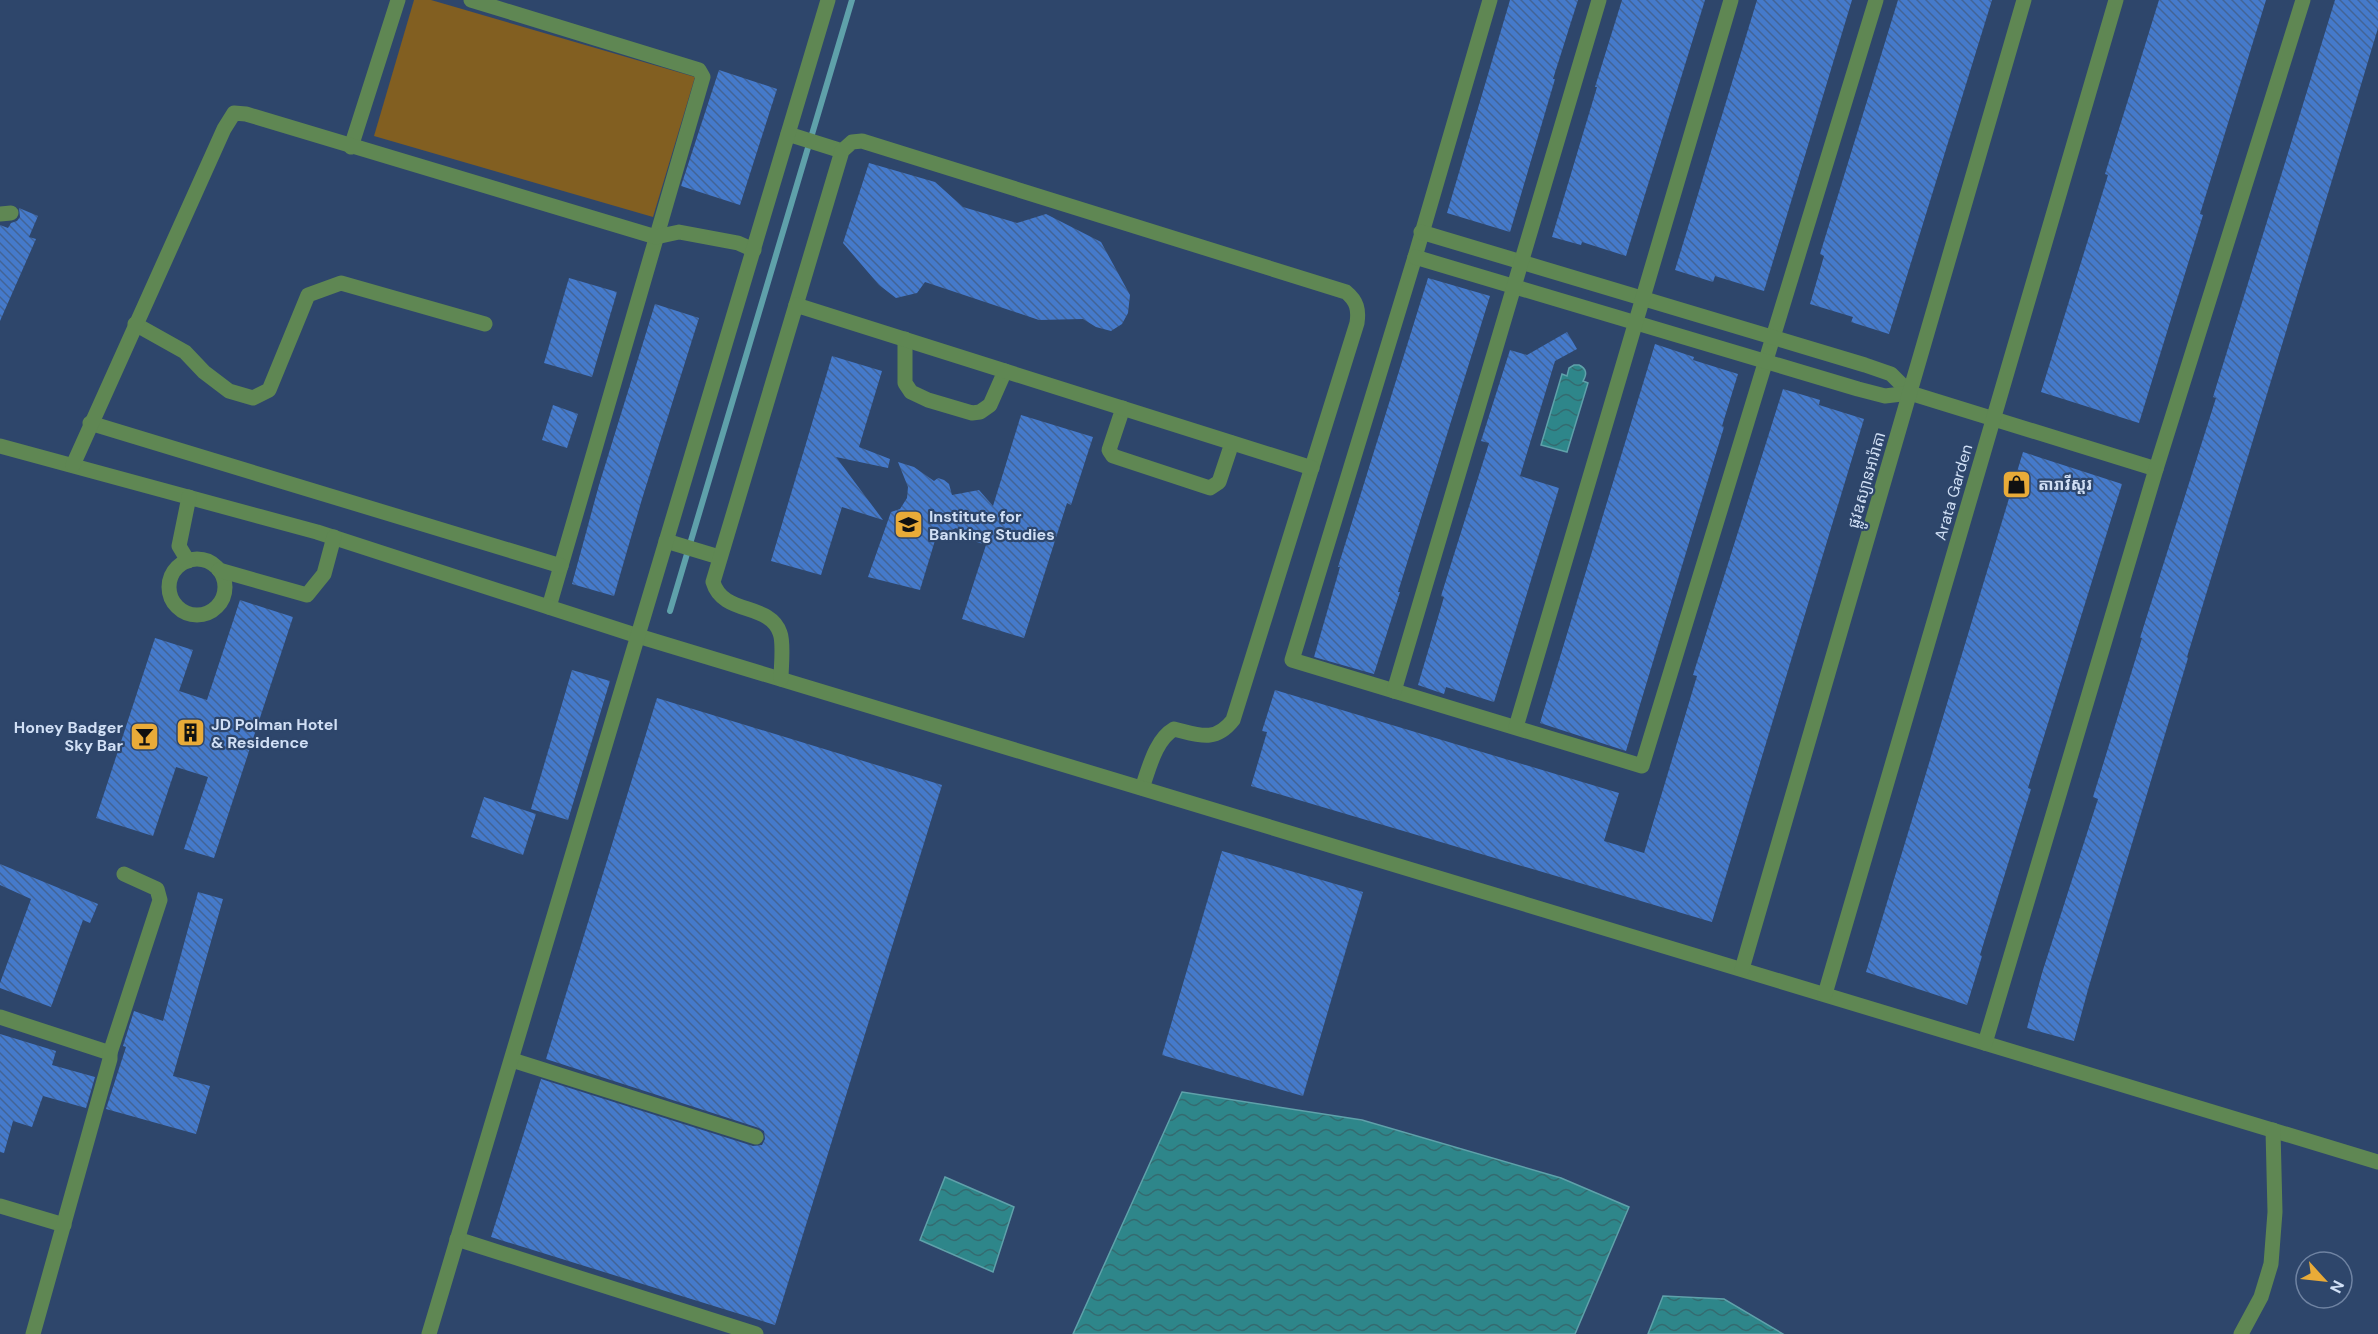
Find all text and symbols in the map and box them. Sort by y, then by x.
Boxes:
street label: ផ្លូវឧស្យានអារ៉ាតា [1843,429,1894,532]
street label: Arata Garden [1930,442,1977,543]
shop icon: តារាវីស្តរ [2001,468,2033,500]
place label: តារាវីស្តរ [2038,474,2092,495]
place label: Institute for Banking Studies [929,506,1055,545]
school or university icon: Institute for Banking Studies [892,509,924,541]
place label: JD Polman Hotel & Residence [211,714,338,753]
place label: Honey Badger Sky Bar [14,717,123,756]
building icon: JD Polman Hotel & Residence [174,717,206,749]
bar icon: Honey Badger Sky Bar [128,720,160,752]
north arrow [2294,1250,2354,1310]
text: N [2325,1277,2349,1297]

